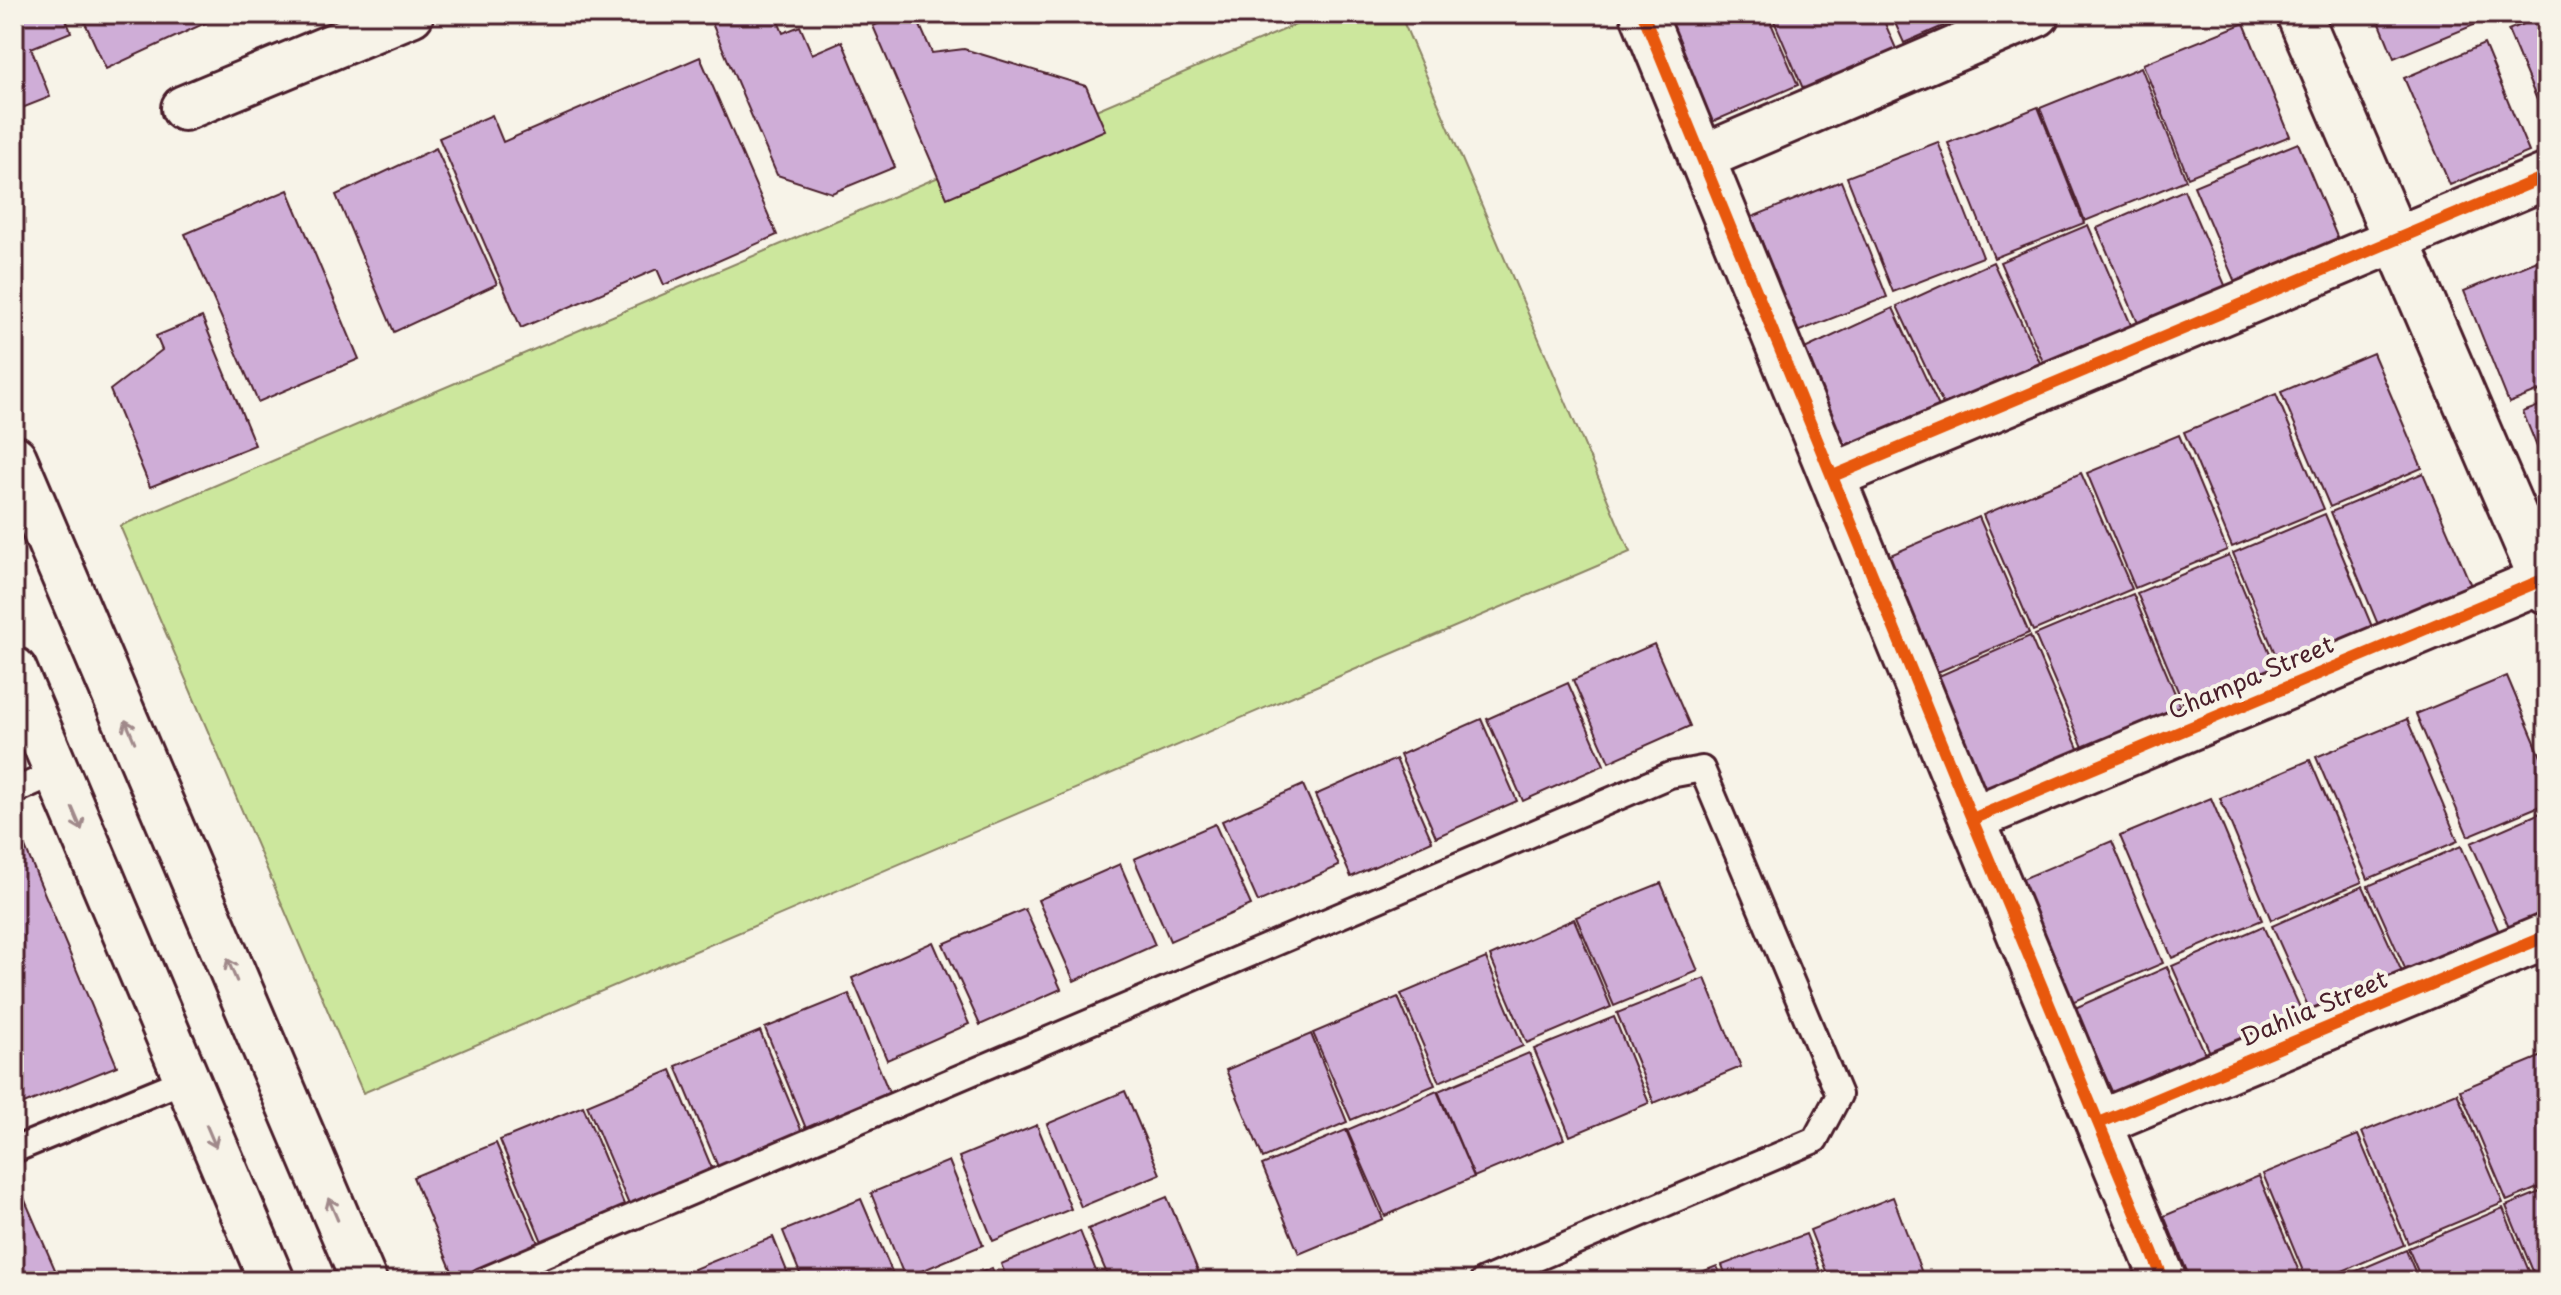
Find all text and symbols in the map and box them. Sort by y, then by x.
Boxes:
street label: Champa Street [2162,625,2339,727]
one-way arrow [121,719,136,743]
one-way arrow [71,806,85,831]
one-way arrow [223,958,238,983]
street label: Dahlia Street [2234,960,2393,1054]
one-way arrow [205,1123,219,1148]
one-way arrow [325,1197,340,1222]

